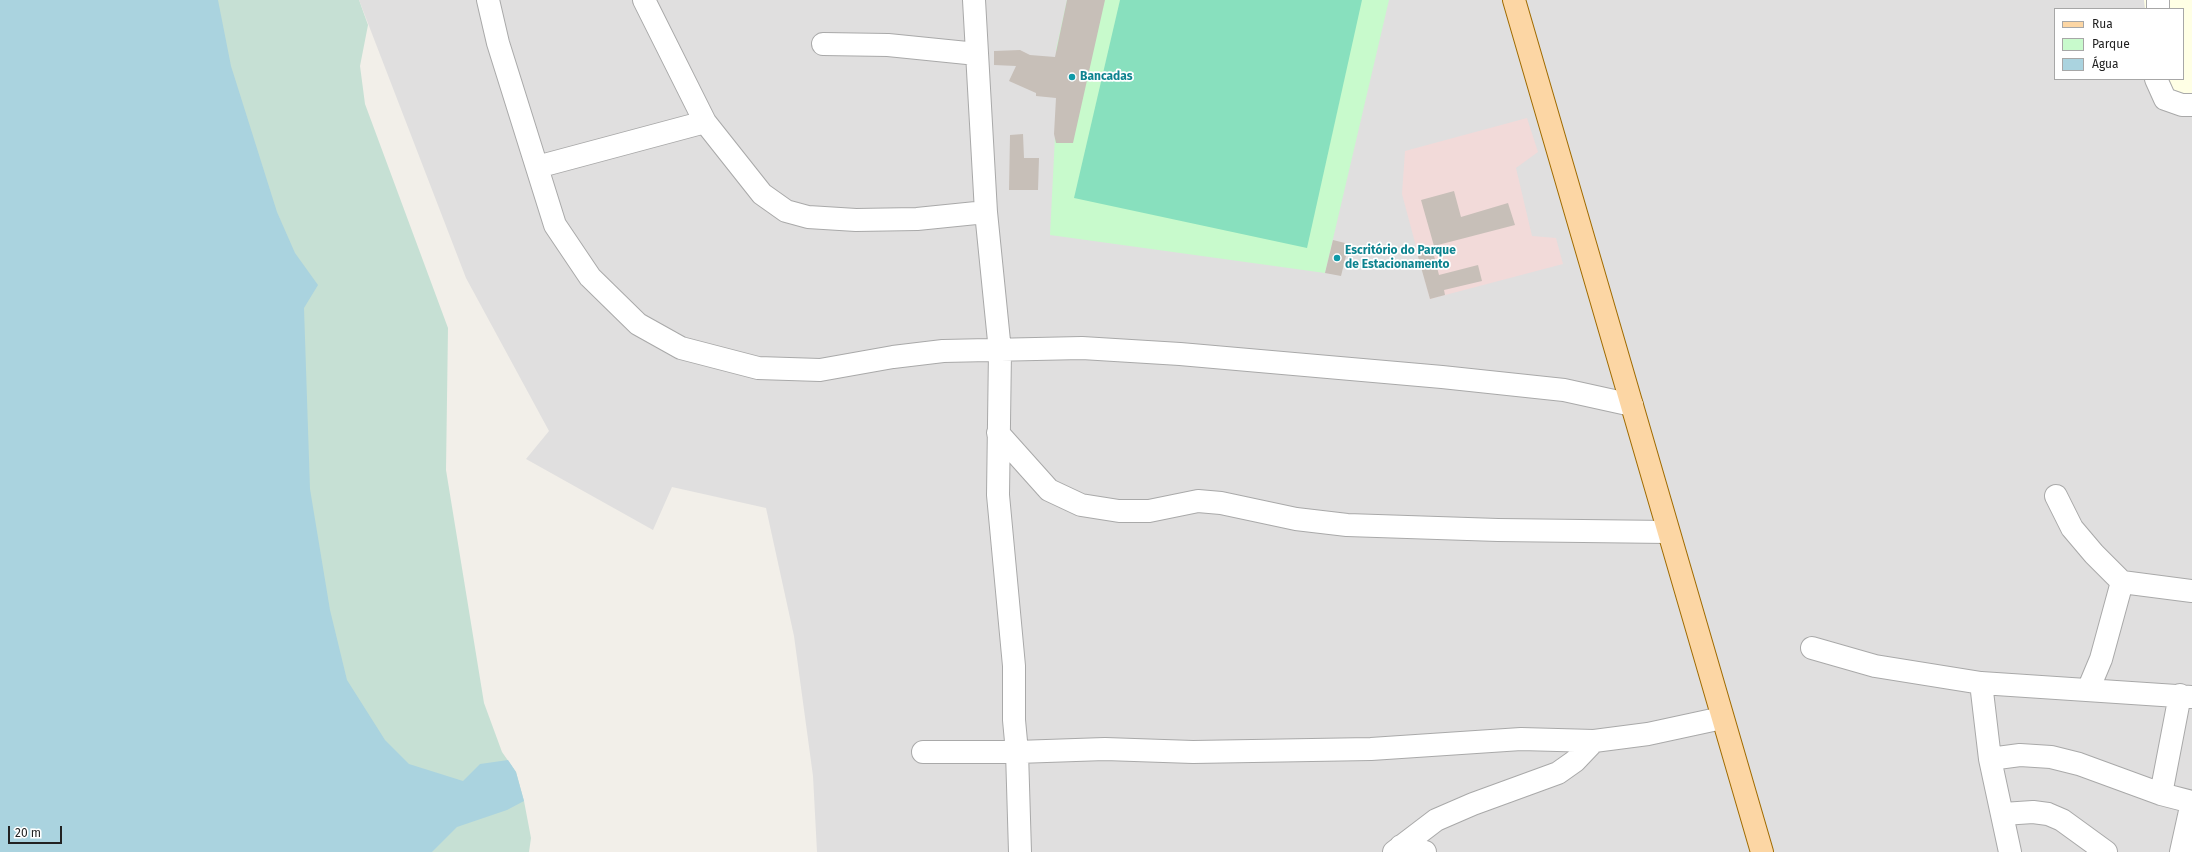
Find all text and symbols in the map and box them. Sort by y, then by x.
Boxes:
legend [2054,8,2184,80]
text: Rua [2092,17,2113,31]
text: Parque [2092,37,2130,51]
text: Água [2092,57,2119,71]
place label: Bancadas [1080,70,1133,84]
marker: Bancadas [1067,72,1077,82]
place label: Escritório do Parque de Estacionamento [1345,244,1456,272]
marker: Escritório do Parque de Estacionamento [1332,253,1342,263]
scale bar [10,818,64,844]
text: 20 m [15,826,41,840]

